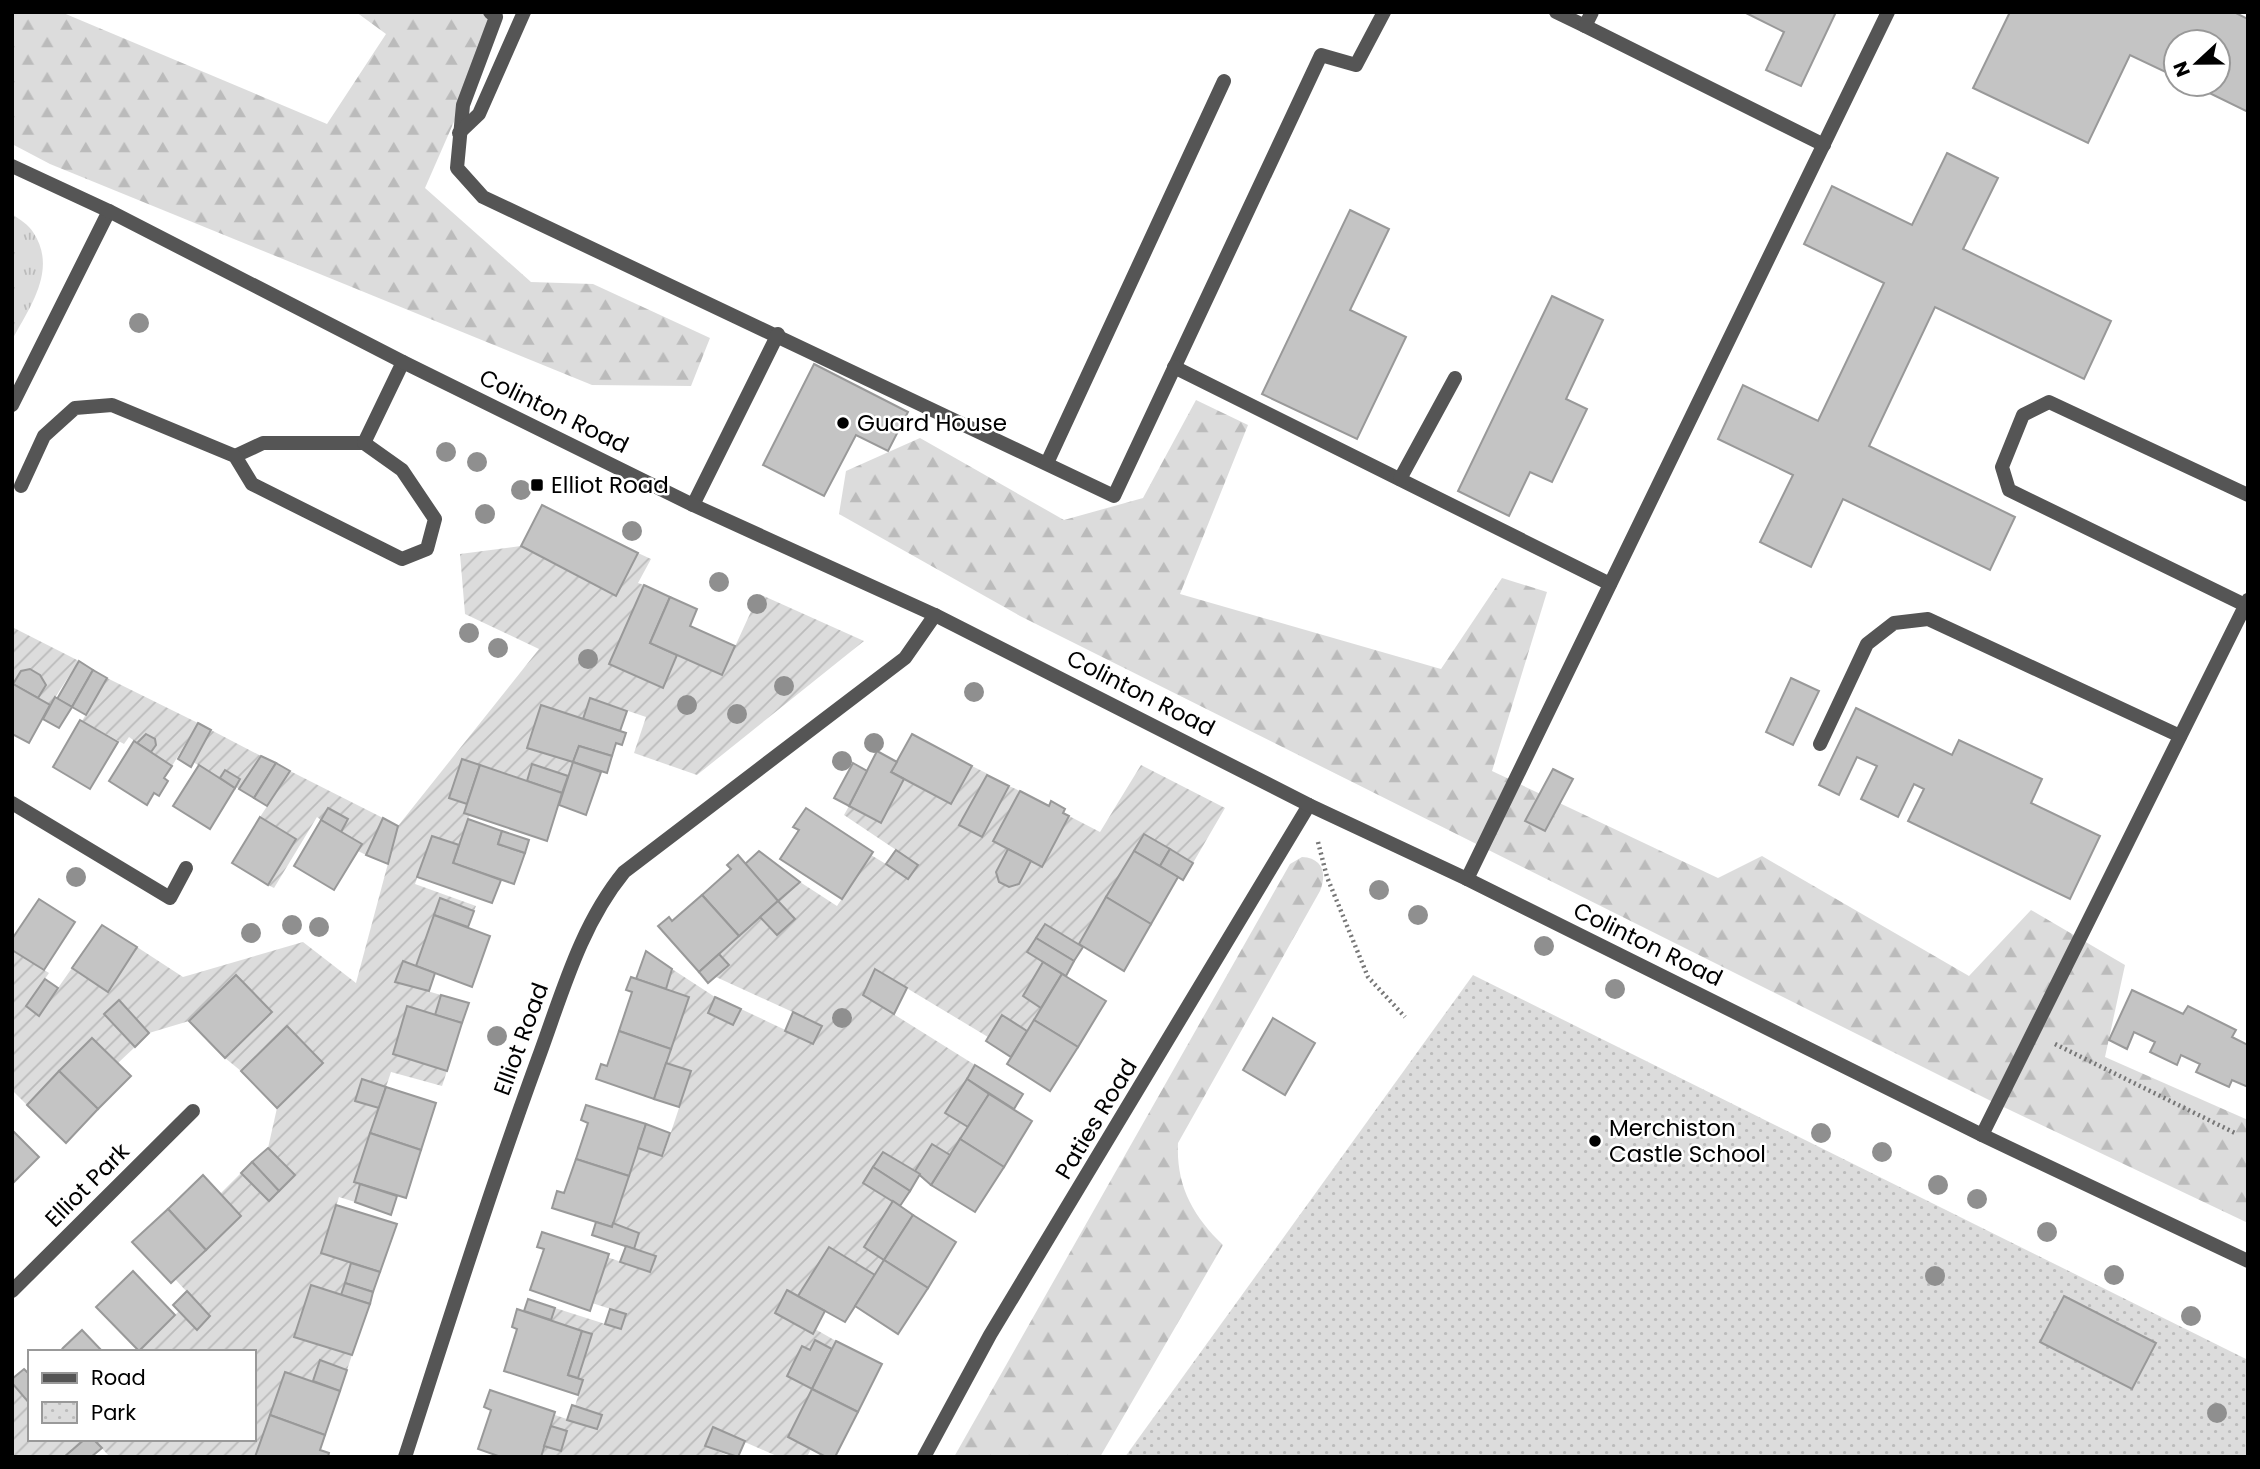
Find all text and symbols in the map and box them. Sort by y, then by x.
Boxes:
north arrow [2162,28,2232,98]
text: N [2167,57,2197,81]
street label: Colinton Road [474,361,634,461]
place label: Guard House [857,407,1007,439]
marker: Guard House [835,415,851,431]
place label: Elliot Road [551,469,669,501]
marker: Elliot Road [529,477,545,493]
street label: Colinton Road [1061,642,1221,744]
street label: Colinton Road [1568,894,1728,994]
street label: Elliot Road [486,978,556,1100]
street label: Paties Road [1047,1053,1145,1185]
place label: Merchiston Castle School [1609,1112,1766,1170]
marker: Merchiston Castle School [1587,1133,1603,1149]
street label: Elliot Park [38,1136,136,1234]
legend [28,1350,256,1441]
text: Road [91,1363,146,1392]
text: Park [91,1398,136,1427]

